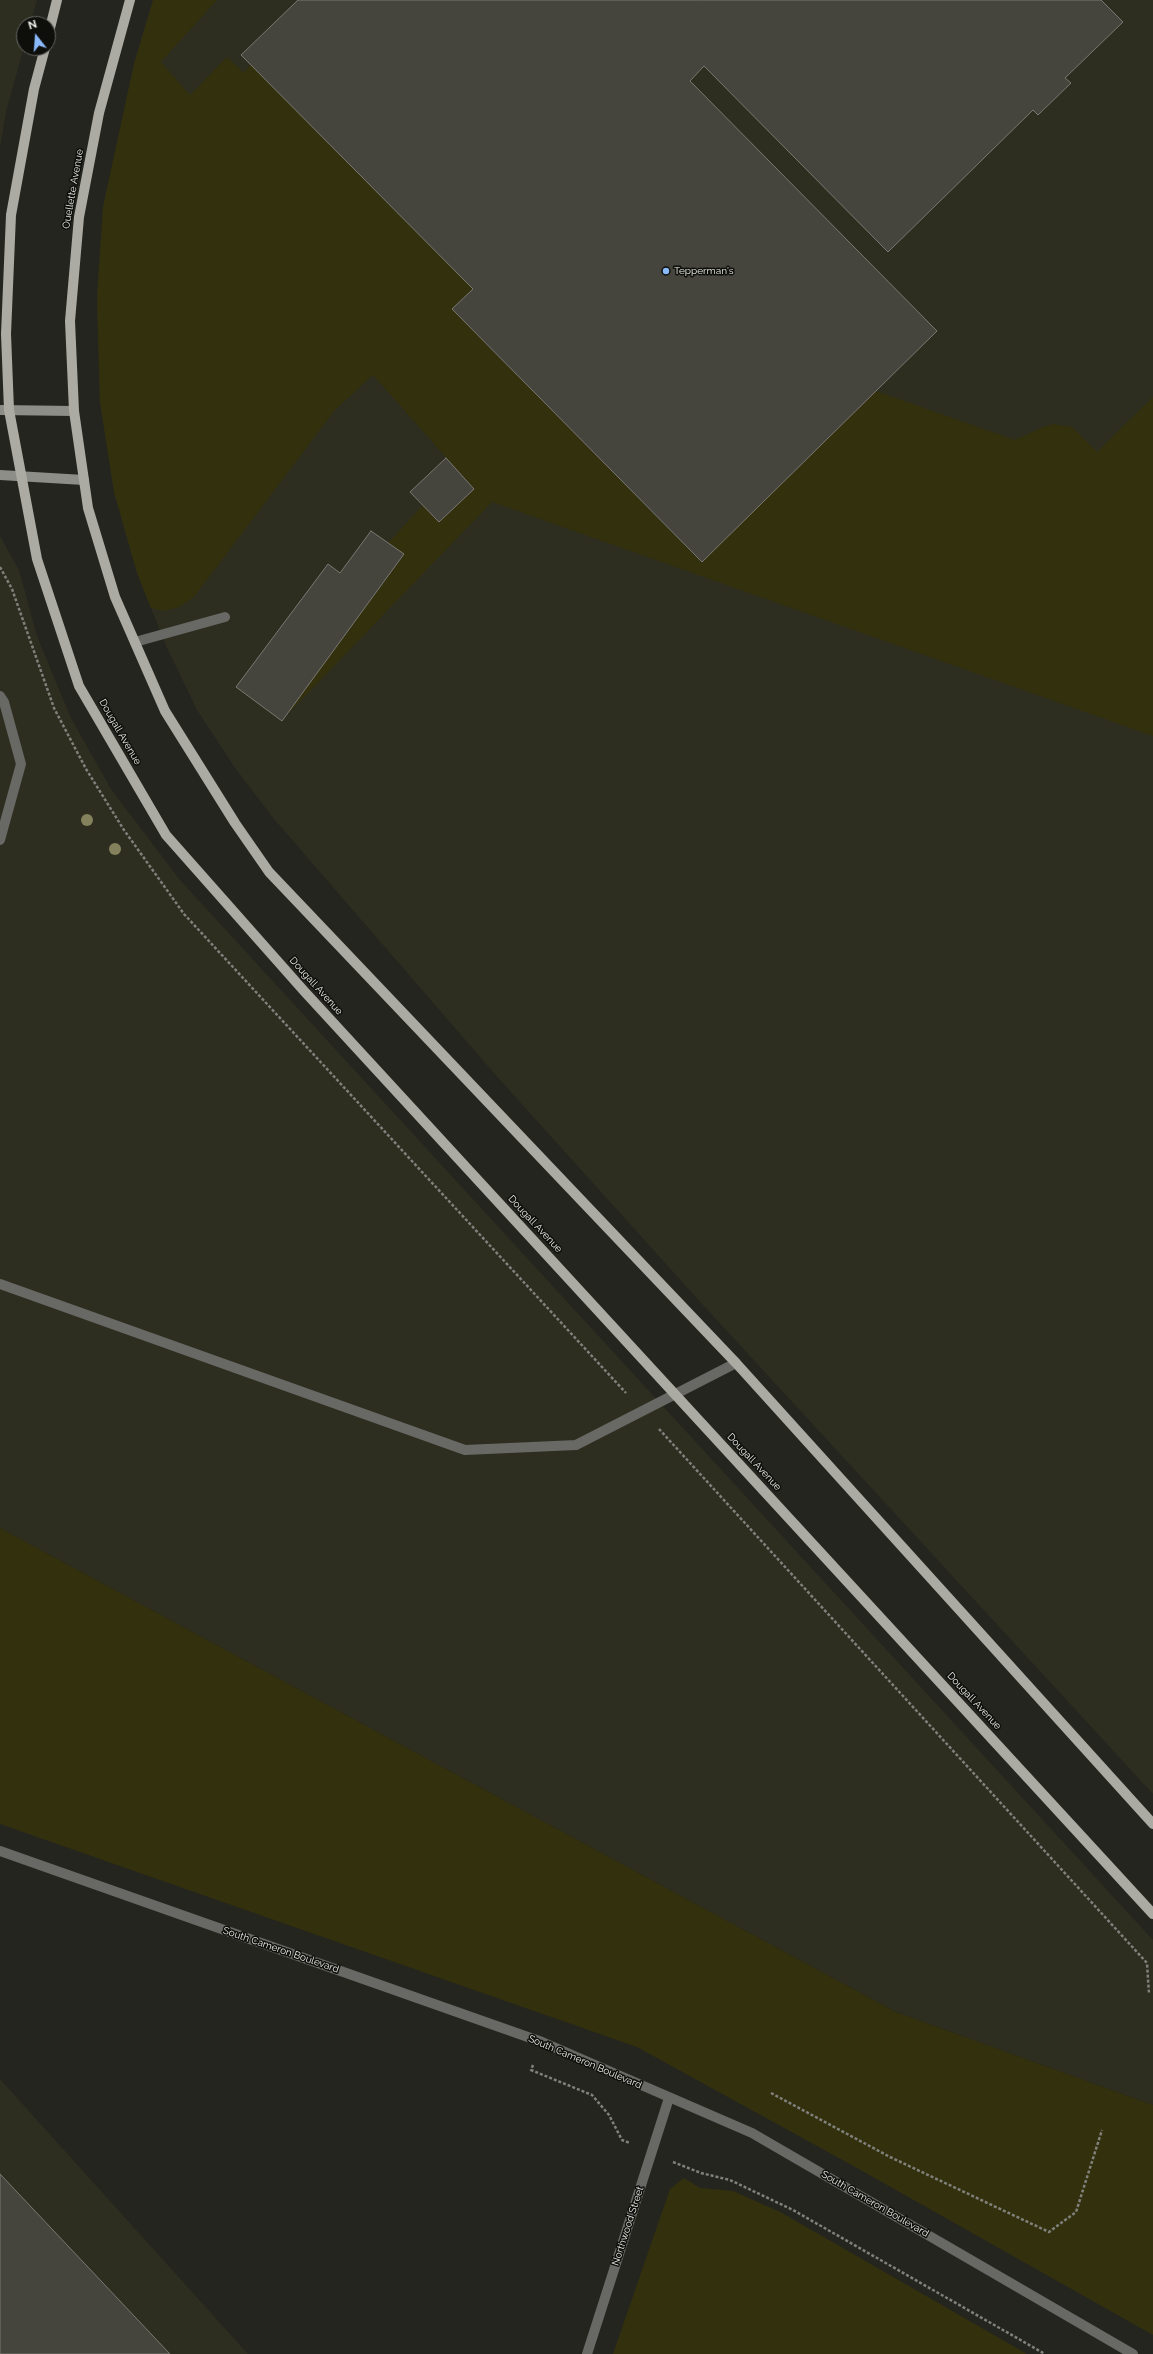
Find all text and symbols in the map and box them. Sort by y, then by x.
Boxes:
north arrow [16,16,56,56]
text: N [27,18,39,32]
street label: Ouellette Avenue [60,148,86,230]
place label: Tepperman's [674,265,734,277]
marker: Tepperman's [661,266,671,276]
street label: Dougall Avenue [96,697,144,767]
street label: Dougall Avenue [287,955,345,1017]
street label: Dougall Avenue [505,1193,565,1255]
street label: Dougall Avenue [724,1431,784,1493]
street label: Dougall Avenue [944,1670,1004,1732]
street label: South Cameron Boulevard [221,1924,341,1976]
street label: South Cameron Boulevard [527,2033,643,2091]
street label: South Cameron Boulevard [819,2168,931,2240]
street label: Northwood Street [610,2185,646,2267]

